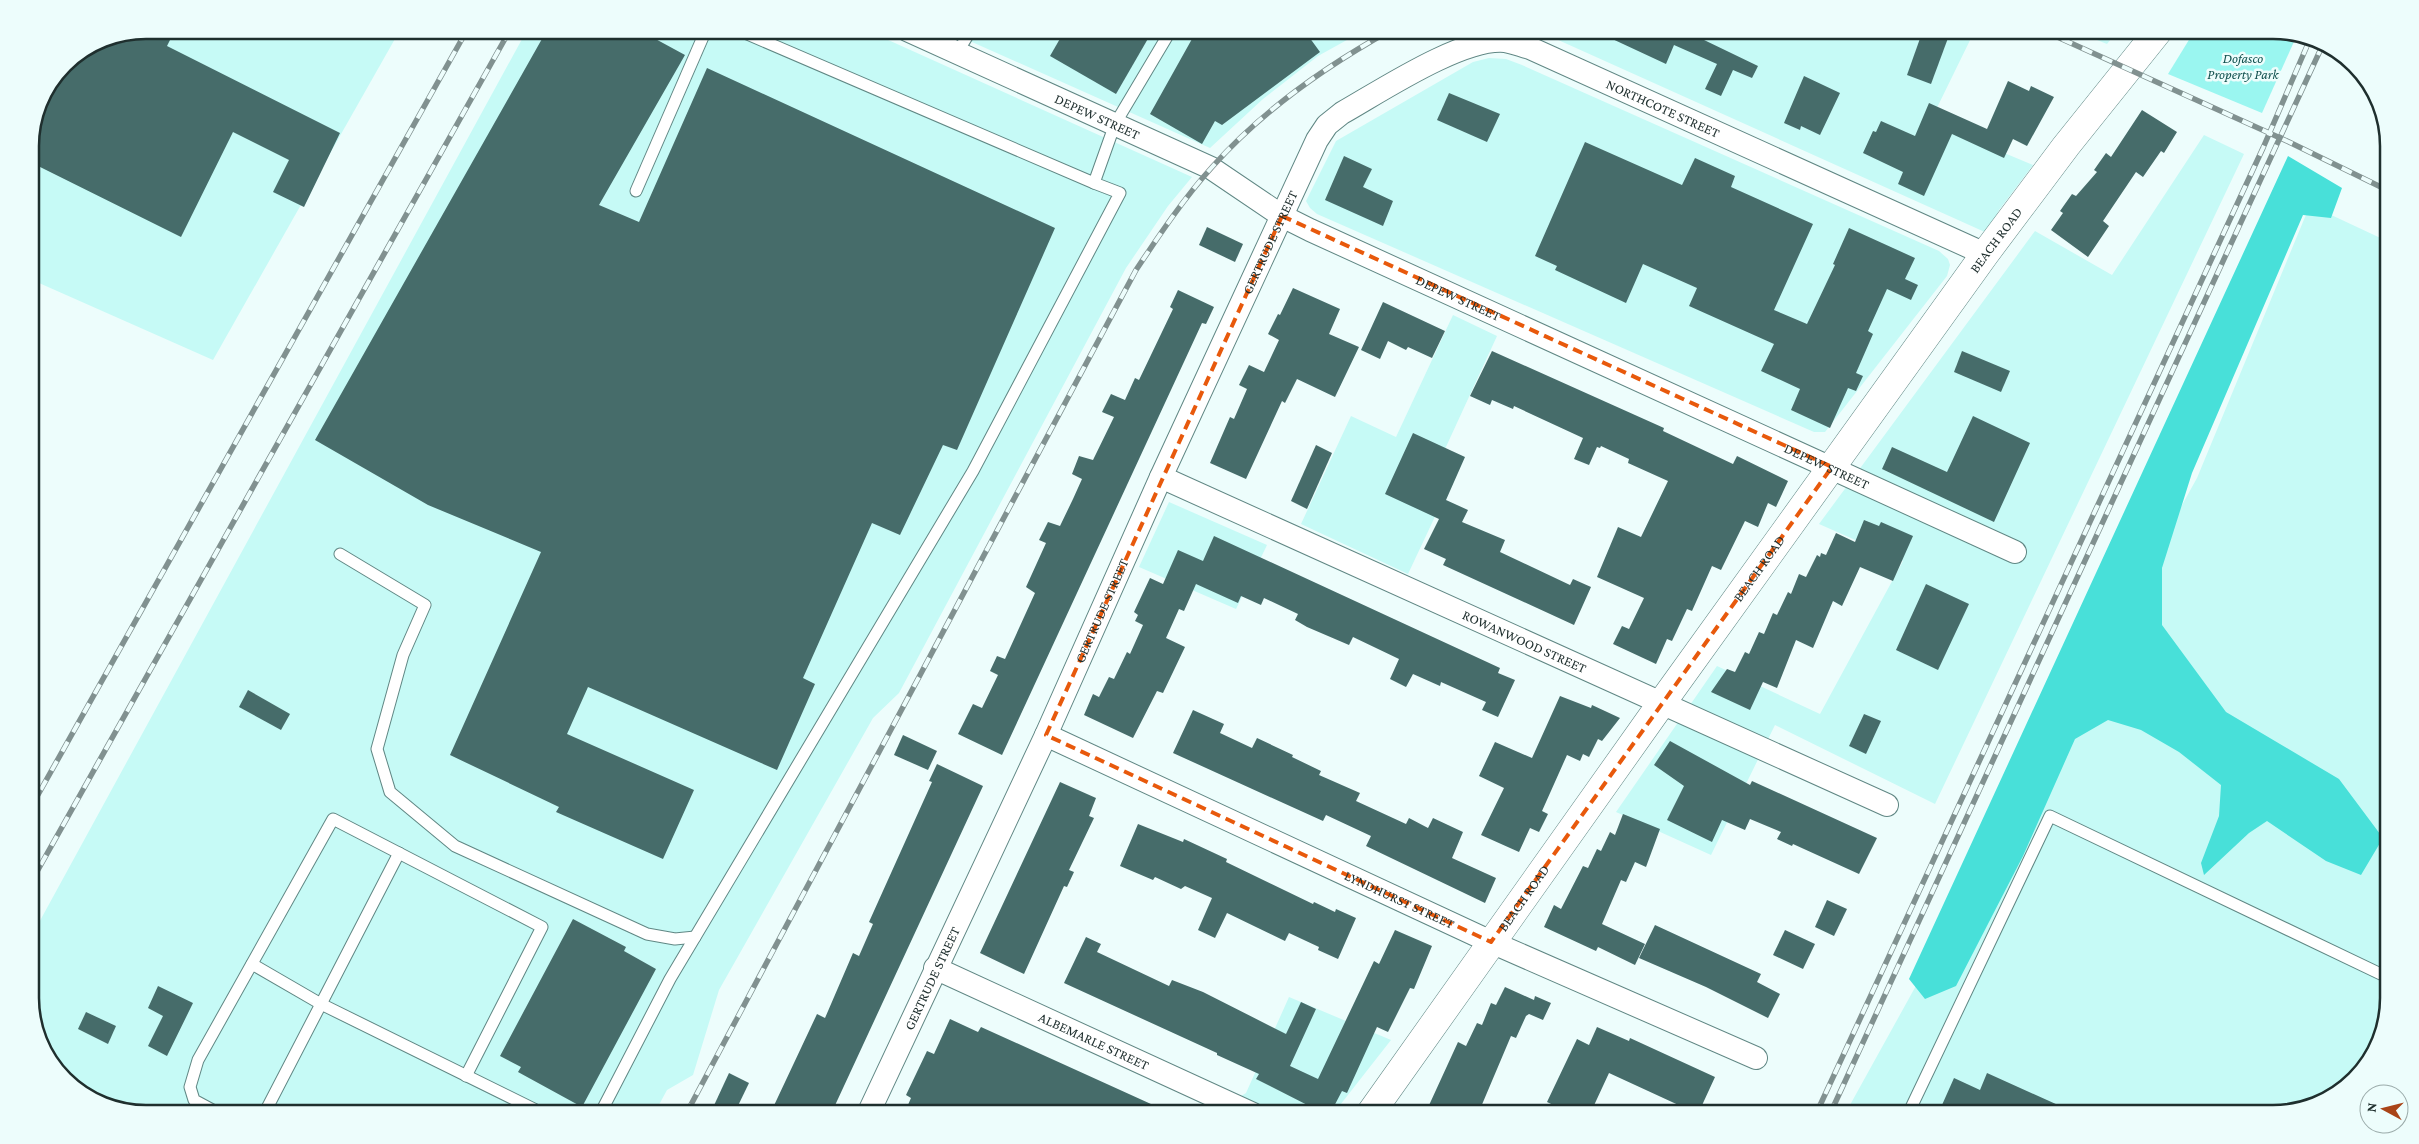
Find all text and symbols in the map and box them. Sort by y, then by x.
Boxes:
park label: Dofasco Property Park [2207,50,2280,82]
street label: NORTHCOTE STREET [1604,76,1723,141]
street label: DEPEW STREET [1052,90,1143,143]
street label: GERTRUDE STREET [1239,187,1301,297]
street label: BEACH ROAD [1966,204,2025,276]
street label: DEPEW STREET [1413,271,1504,324]
street label: DEPEW STREET [1782,440,1872,492]
street label: BEACH ROAD [1730,532,1788,604]
street label: GERTRUDE STREET [1071,556,1132,665]
street label: ROWANWOOD STREET [1460,606,1590,676]
street label: BEACH ROAD [1494,862,1552,934]
street label: LYNDHURST STREET [1342,867,1458,932]
street label: GERTRUDE STREET [901,924,963,1033]
street label: ALBEMARLE STREET [1036,1009,1152,1073]
north arrow [2359,1084,2409,1134]
text: N [2363,1101,2380,1113]

